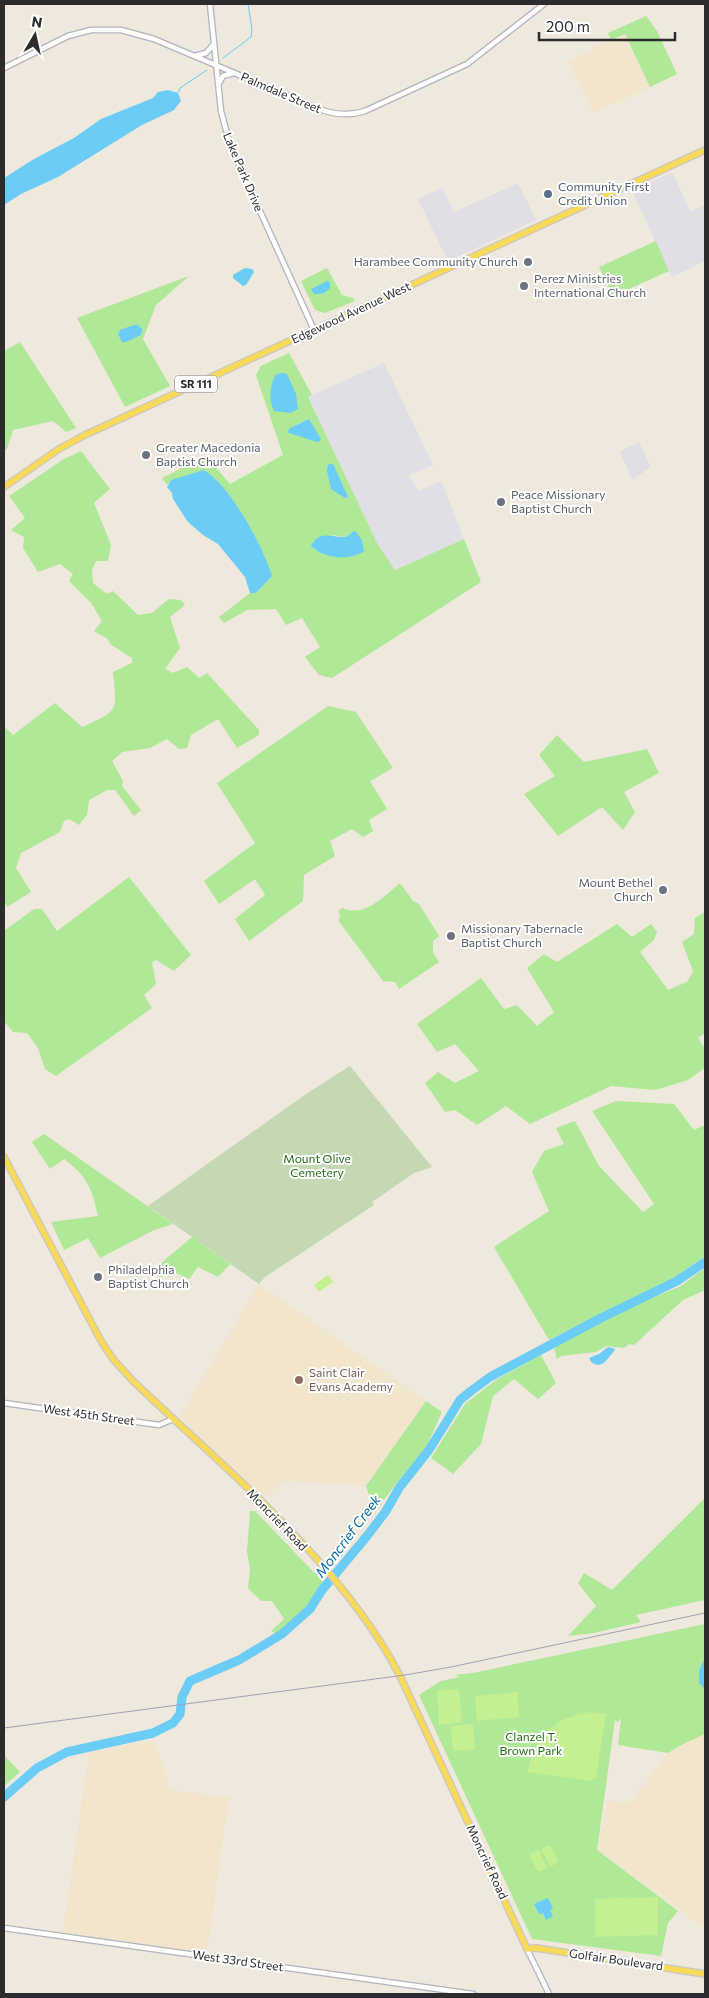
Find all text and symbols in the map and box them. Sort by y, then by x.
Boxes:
north arrow [10,10,60,60]
scale bar [539,10,675,42]
text: N [31,12,44,31]
text: 200 m [546,17,590,35]
street label: Palmdale Street [239,69,324,115]
street label: Lake Park Drive [221,130,267,213]
place label: Community First Credit Union [558,179,649,207]
marker: Community First Credit Union [542,188,554,200]
place label: Harambee Community Church [354,254,518,268]
marker: Harambee Community Church [522,256,534,268]
place label: Perez Ministries International Church [534,271,646,299]
street label: Edgewood Avenue West [289,278,412,346]
marker: Perez Ministries International Church [518,280,530,292]
road number: SR 111 [175,376,217,392]
place label: Greater Macedonia Baptist Church [156,440,261,468]
marker: Greater Macedonia Baptist Church [140,449,152,461]
place label: Peace Missionary Baptist Church [511,487,605,515]
marker: Peace Missionary Baptist Church [495,496,507,508]
place label: Mount Bethel Church [578,875,653,903]
marker: Mount Bethel Church [657,884,669,896]
place label: Missionary Tabernacle Baptist Church [461,921,583,949]
marker: Missionary Tabernacle Baptist Church [445,930,457,942]
park label: Mount Olive Cemetery [283,1151,351,1179]
place label: Philadelphia Baptist Church [108,1262,189,1290]
marker: Philadelphia Baptist Church [92,1271,104,1283]
place label: Saint Clair Evans Academy [309,1365,393,1393]
marker: Saint Clair Evans Academy [293,1374,305,1386]
street label: West 45th Street [42,1401,136,1427]
street label: Moncrief Road [245,1485,311,1553]
water label: Moncrief Creek [311,1491,384,1580]
park label: Clanzel T. Brown Park [499,1729,563,1757]
street label: Moncrief Road [465,1822,511,1901]
street label: Golfair Boulevard [568,1945,664,1973]
street label: West 33rd Street [192,1947,285,1973]

